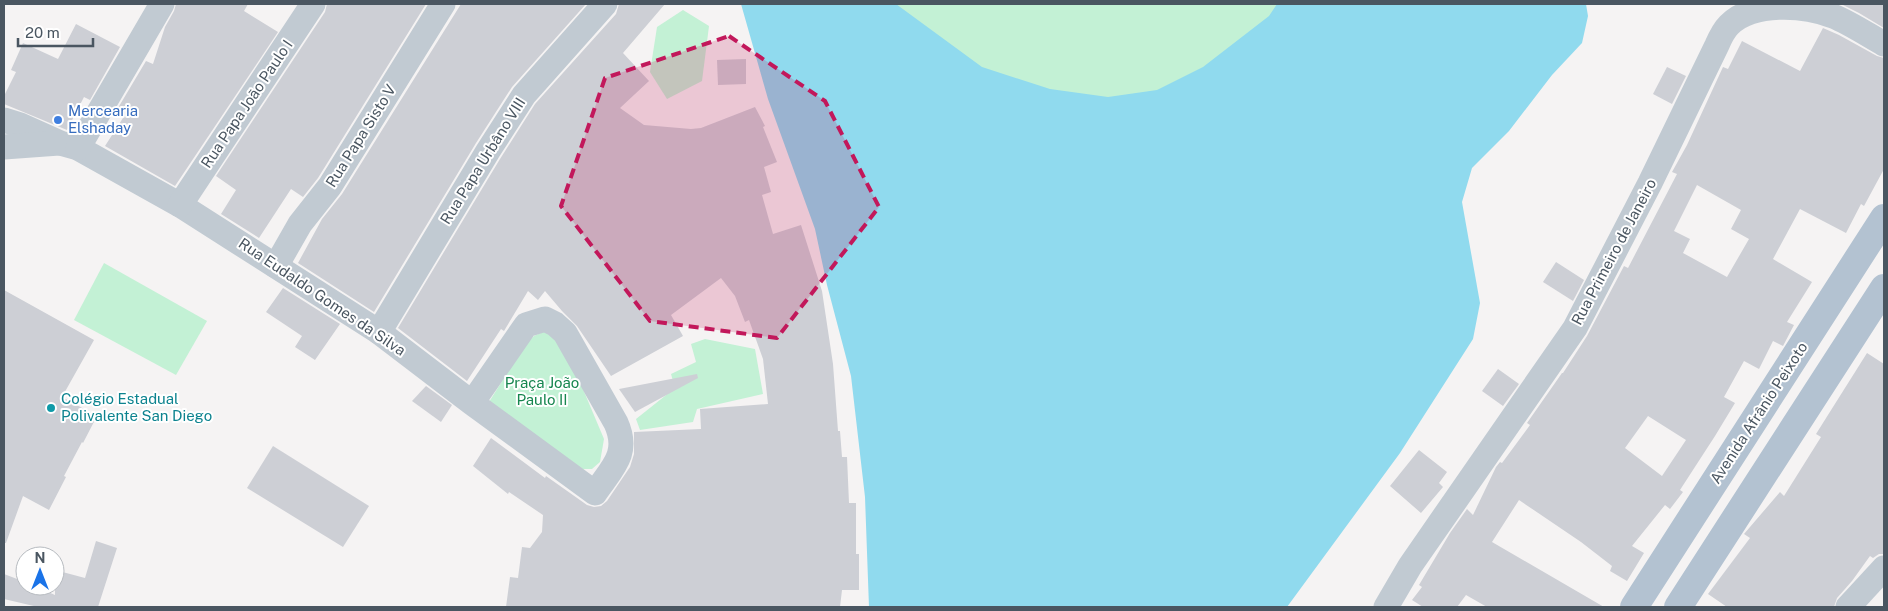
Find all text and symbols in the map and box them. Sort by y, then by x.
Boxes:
scale bar [18,15,92,47]
text: 20 m [25,24,60,41]
street label: Rua Papa João Paulo I [197,37,296,171]
street label: Rua Papa Sisto V [322,81,399,190]
street label: Rua Papa Urbâno VIII [437,94,528,227]
place label: Mercearia Elshaday [68,102,138,136]
marker: Mercearia Elshaday [52,114,64,126]
street label: Rua Primeiro de Janeiro [1568,176,1659,328]
street label: Rua Eudaldo Gomes da Silva [236,234,409,359]
street label: Avenida Afrânio Peixoto [1706,339,1811,487]
park label: Praça João Paulo II [505,374,579,408]
place label: Colégio Estadual Polivalente San Diego [61,390,212,424]
marker: Colégio Estadual Polivalente San Diego [45,402,57,414]
north arrow [15,546,65,596]
text: N [35,550,45,566]

